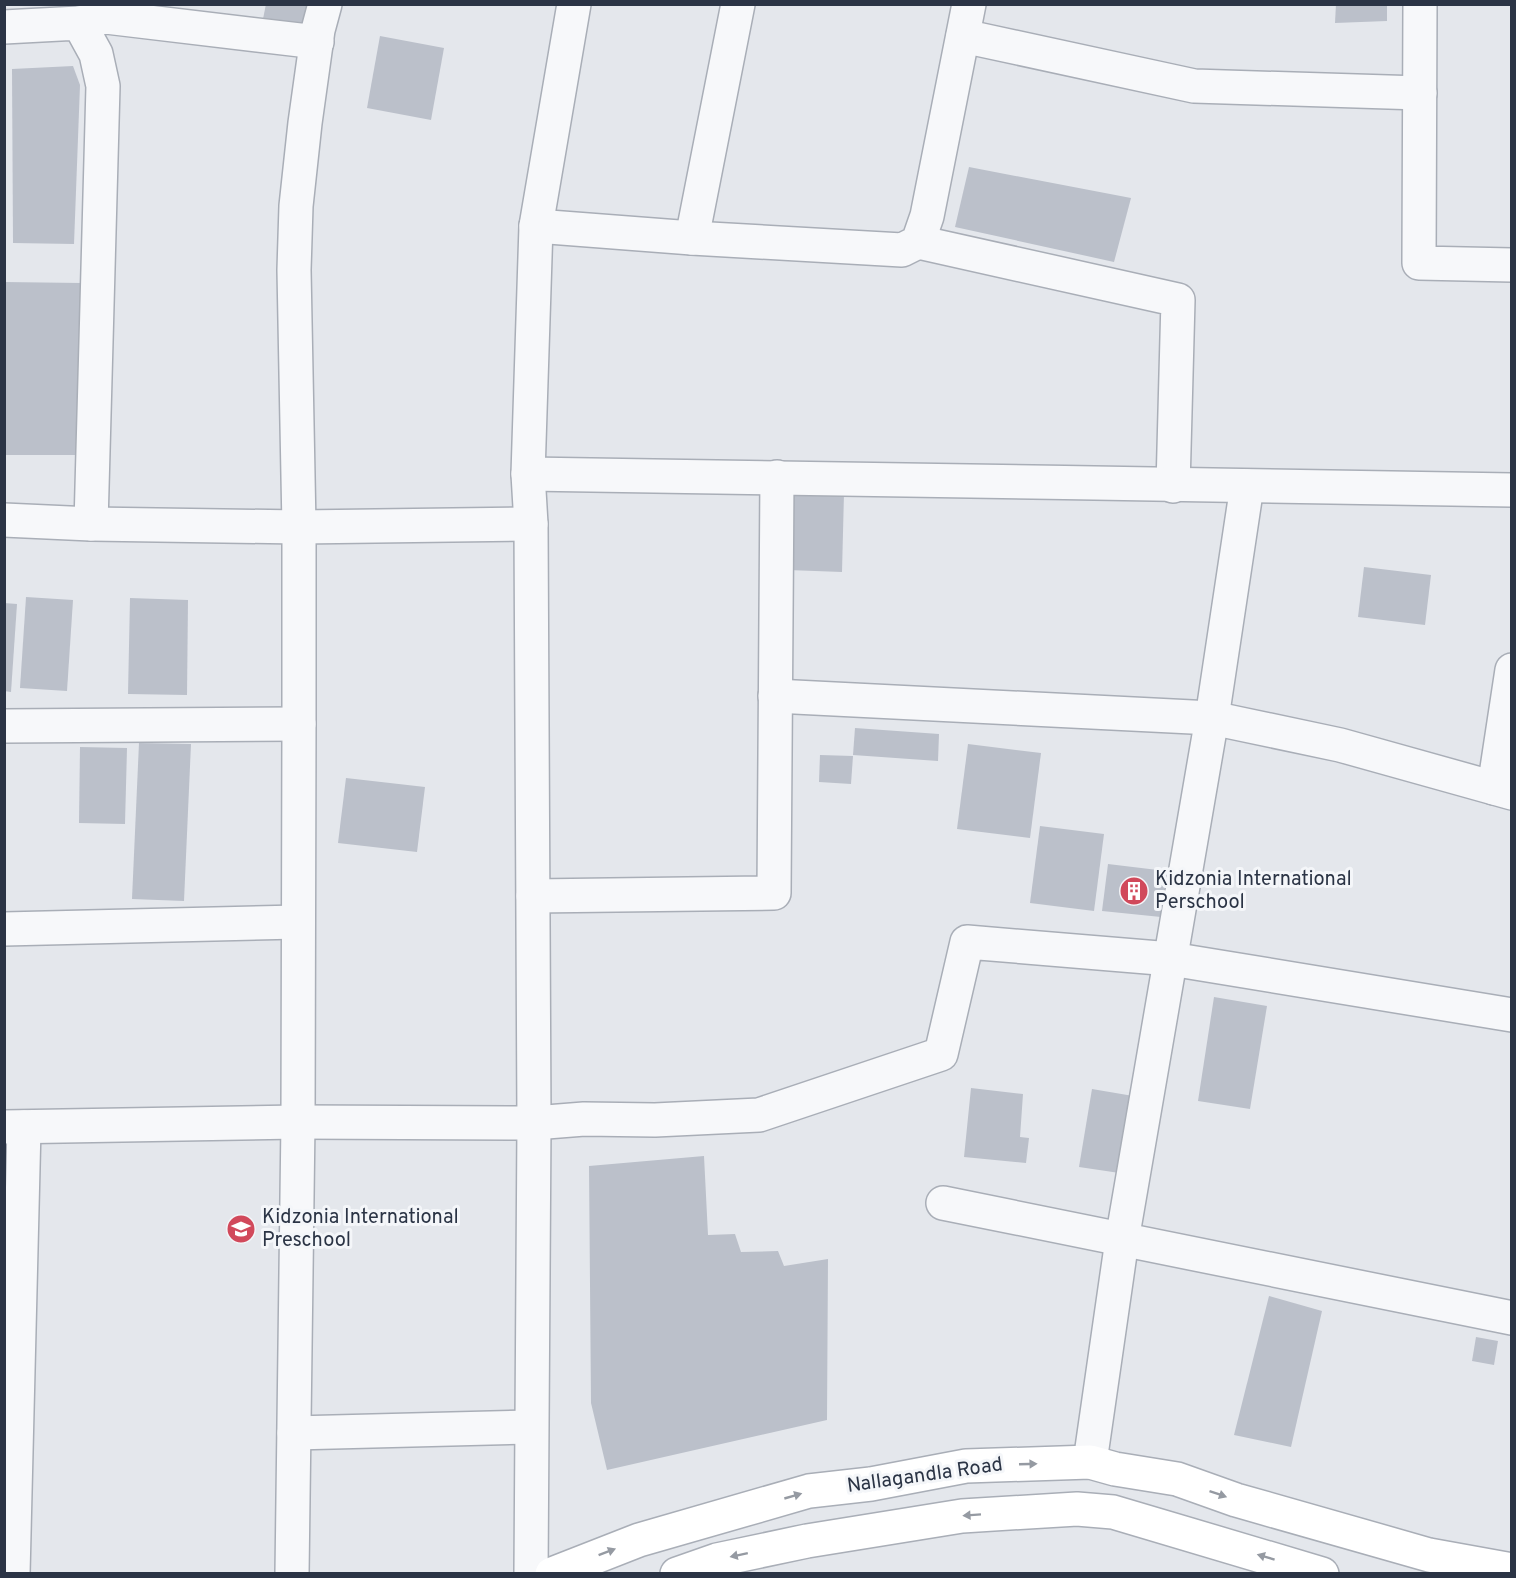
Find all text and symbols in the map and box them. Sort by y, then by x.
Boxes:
place label: Kidzonia International Perschool [1155,867,1352,916]
building icon: Kidzonia International Perschool [1118,875,1150,907]
place label: Kidzonia International Preschool [262,1205,459,1254]
school or university icon: Kidzonia International Preschool [225,1213,257,1245]
street label: Nallagandla Road [845,1452,1005,1500]
one-way arrow [1018,1459,1037,1468]
one-way arrow [1209,1489,1227,1499]
one-way arrow [784,1491,802,1500]
one-way arrow [963,1510,982,1520]
one-way arrow [598,1547,616,1556]
one-way arrow [730,1551,748,1561]
one-way arrow [1257,1552,1275,1561]

